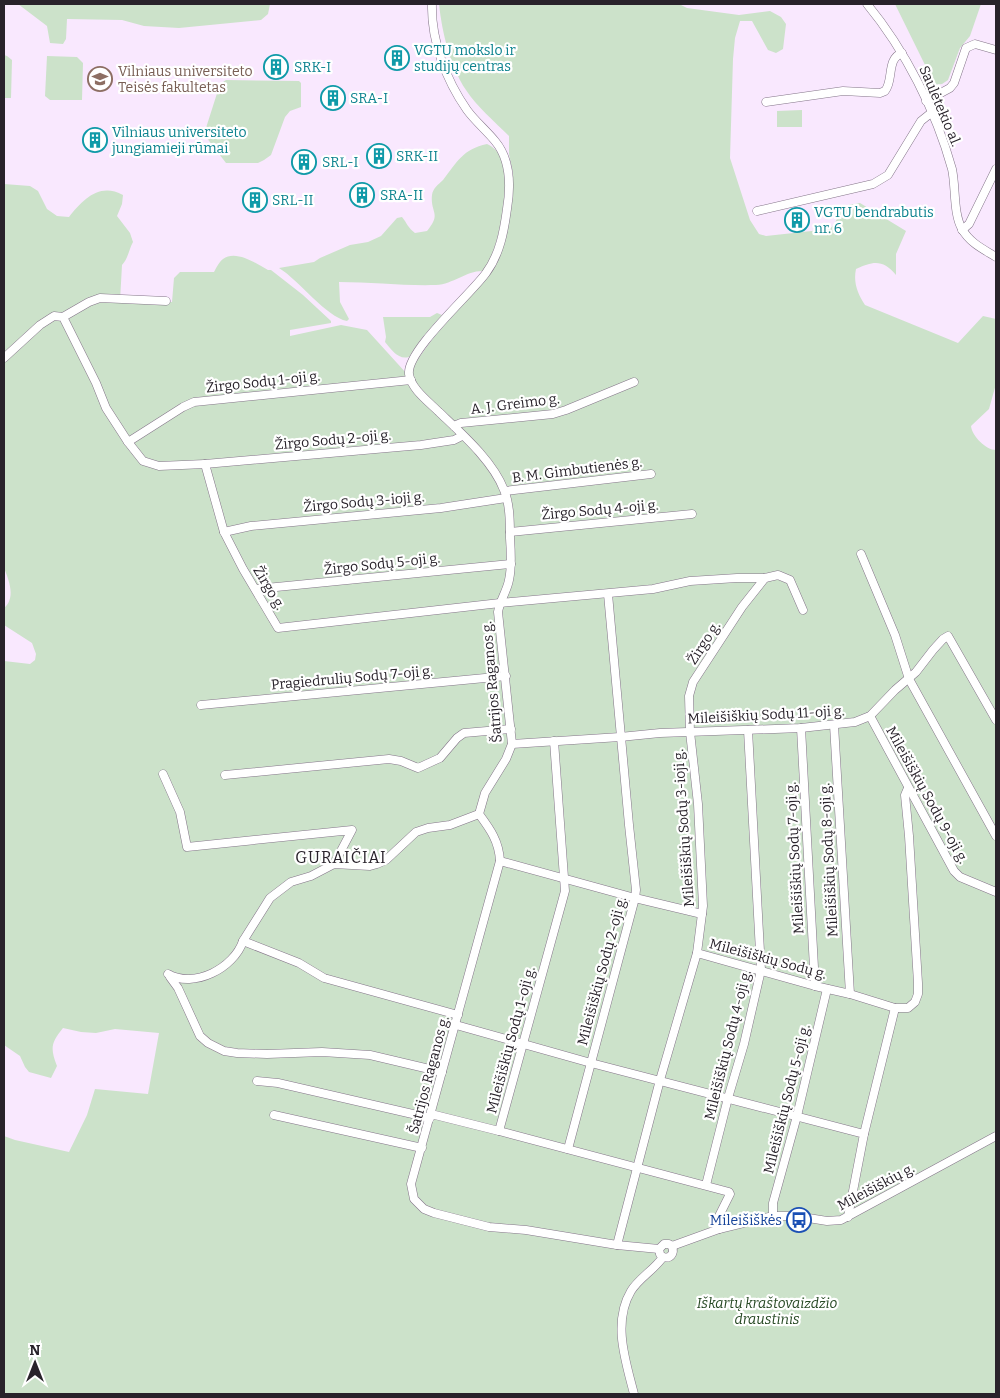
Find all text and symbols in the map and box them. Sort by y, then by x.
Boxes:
place label: VGTU mokslo ir studijų centras [414,42,516,75]
building icon: VGTU mokslo ir studijų centras [384,45,410,71]
building icon: SRK-I [263,54,289,80]
place label: SRK-I [294,59,331,76]
place label: Vilniaus universiteto Teisės fakultetas [118,63,253,96]
street label: Saulėtekio al. [915,63,965,149]
school or university icon: Vilniaus universiteto Teisės fakultetas [87,66,113,92]
building icon: SRA-I [320,85,346,111]
place label: SRA-I [350,90,388,107]
place label: Vilniaus universiteto jungiamieji rūmai [111,124,247,157]
building icon: Vilniaus universiteto jungiamieji rūmai [82,127,108,153]
building icon: SRK-II [366,143,392,169]
place label: SRK-II [396,148,438,165]
building icon: SRL-I [291,149,317,175]
place label: SRL-I [322,154,359,171]
building icon: SRA-II [349,182,375,208]
building icon: SRL-II [242,187,268,213]
place label: SRA-II [380,187,423,204]
place label: SRL-II [272,192,314,209]
place label: VGTU bendrabutis nr. 6 [814,204,934,237]
building icon: VGTU bendrabutis nr. 6 [784,207,810,233]
street label: Žirgo Sodų 1-oji g. [205,368,321,396]
street label: A. J. Greimo g. [470,390,560,418]
street label: Žirgo Sodų 2-oji g. [274,426,392,454]
street label: B. M. Gimbutienės g. [511,454,643,486]
street label: Žirgo Sodų 3-ioji g. [303,488,425,516]
street label: Žirgo Sodų 4-oji g. [541,496,659,524]
street label: Žirgo Sodų 5-oji g. [323,549,441,579]
street label: Žirgo g. [249,563,289,613]
street label: Žirgo g. [684,618,724,668]
street label: Šatrijos Raganos g. [477,621,506,743]
street label: Pragiedrulių Sodų 7-oji g. [270,662,434,694]
street label: Mileišiškių Sodų 11-oji g. [687,702,845,728]
street label: Mileišiškių Sodų 9-oji g. [882,724,972,866]
street label: Mileišiškių Sodų 3-ioji g. [670,749,698,907]
street label: Mileišiškių Sodų 7-oji g. [783,781,807,934]
street label: Mileišiškių Sodų 8-oji g. [816,783,842,937]
district label: GURAIČIAI [295,847,387,867]
street label: Mileišiškių Sodų 2-oji g. [574,895,630,1047]
street label: Mileišiškių Sodų g. [708,935,828,983]
street label: Mileišiškių Sodų 1-oji g. [483,965,539,1115]
street label: Mileišiškių Sodų 4-oji g. [701,968,755,1122]
street label: Šatrijos Raganos g. [404,1014,453,1136]
street label: Mileišiškių Sodų 5-oji g. [760,1023,814,1175]
street label: Mileišiškių g. [835,1160,917,1214]
bus stop icon: Mileišiškės [786,1207,812,1233]
place label: Mileišiškės [710,1212,782,1229]
park label: Iškartų kraštovaizdžio draustinis [697,1295,838,1328]
north arrow [10,1338,60,1388]
text: N [30,1342,41,1359]

